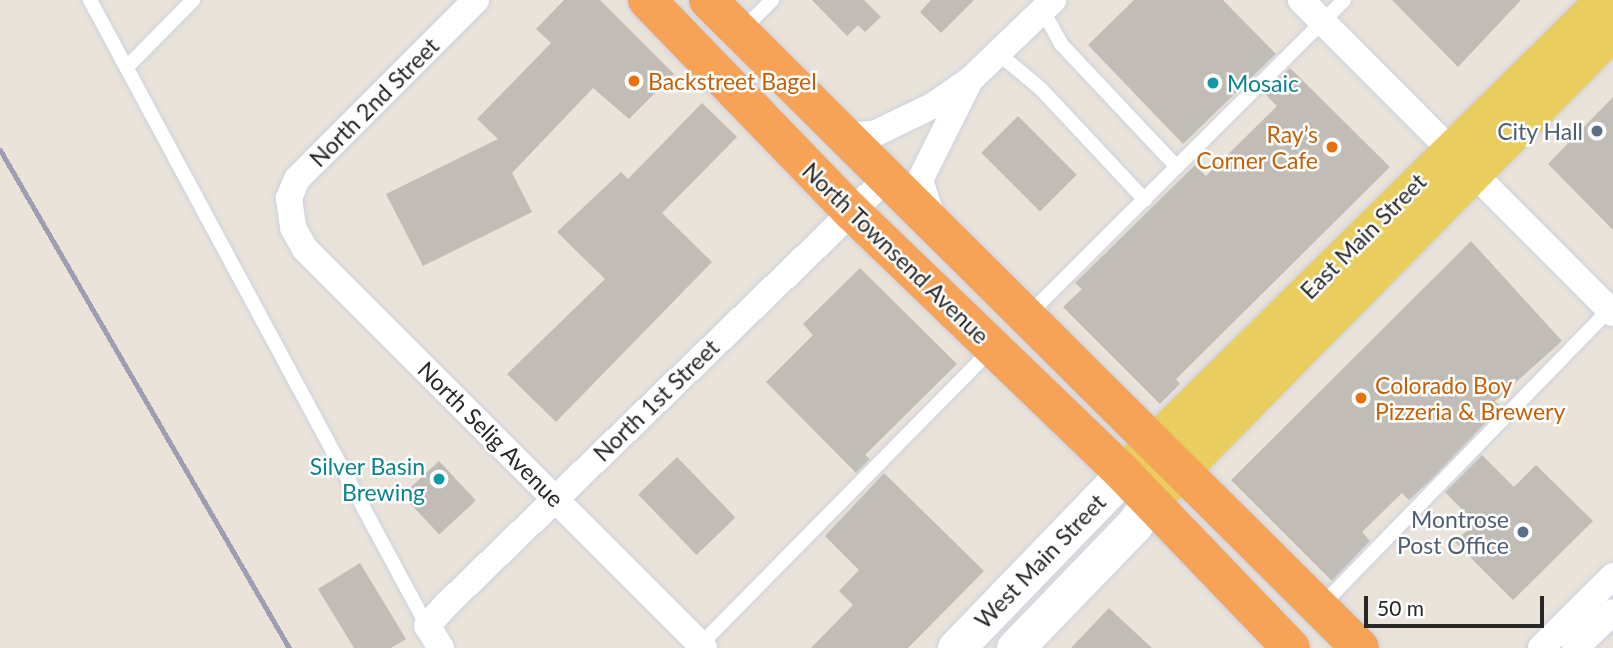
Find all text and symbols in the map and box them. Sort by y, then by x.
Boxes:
street label: North 2nd Street [304,32,444,172]
place label: Backstreet Bagel [648,67,817,95]
place label: Mosaic [1227,69,1299,97]
marker: Backstreet Bagel [626,73,642,89]
marker: Mosaic [1205,75,1221,91]
place label: City Hall [1497,117,1583,145]
place label: Ray’s Corner Cafe [1196,120,1318,174]
marker: City Hall [1589,123,1605,139]
marker: Ray’s Corner Cafe [1324,139,1340,155]
street label: North Townsend Avenue [797,156,995,350]
street label: East Main Street [1295,168,1431,304]
street label: North 1st Street [588,333,724,467]
street label: North Selig Avenue [412,355,570,513]
place label: Colorado Boy Pizzeria & Brewery [1375,371,1565,425]
marker: Colorado Boy Pizzeria & Brewery [1353,390,1369,406]
place label: Silver Basin Brewing [309,452,425,506]
marker: Silver Basin Brewing [431,471,447,487]
street label: West Main Street [969,488,1111,634]
place label: Montrose Post Office [1397,505,1509,559]
marker: Montrose Post Office [1515,524,1531,540]
scale bar [1368,582,1548,626]
text: 50 m [1377,595,1424,620]

